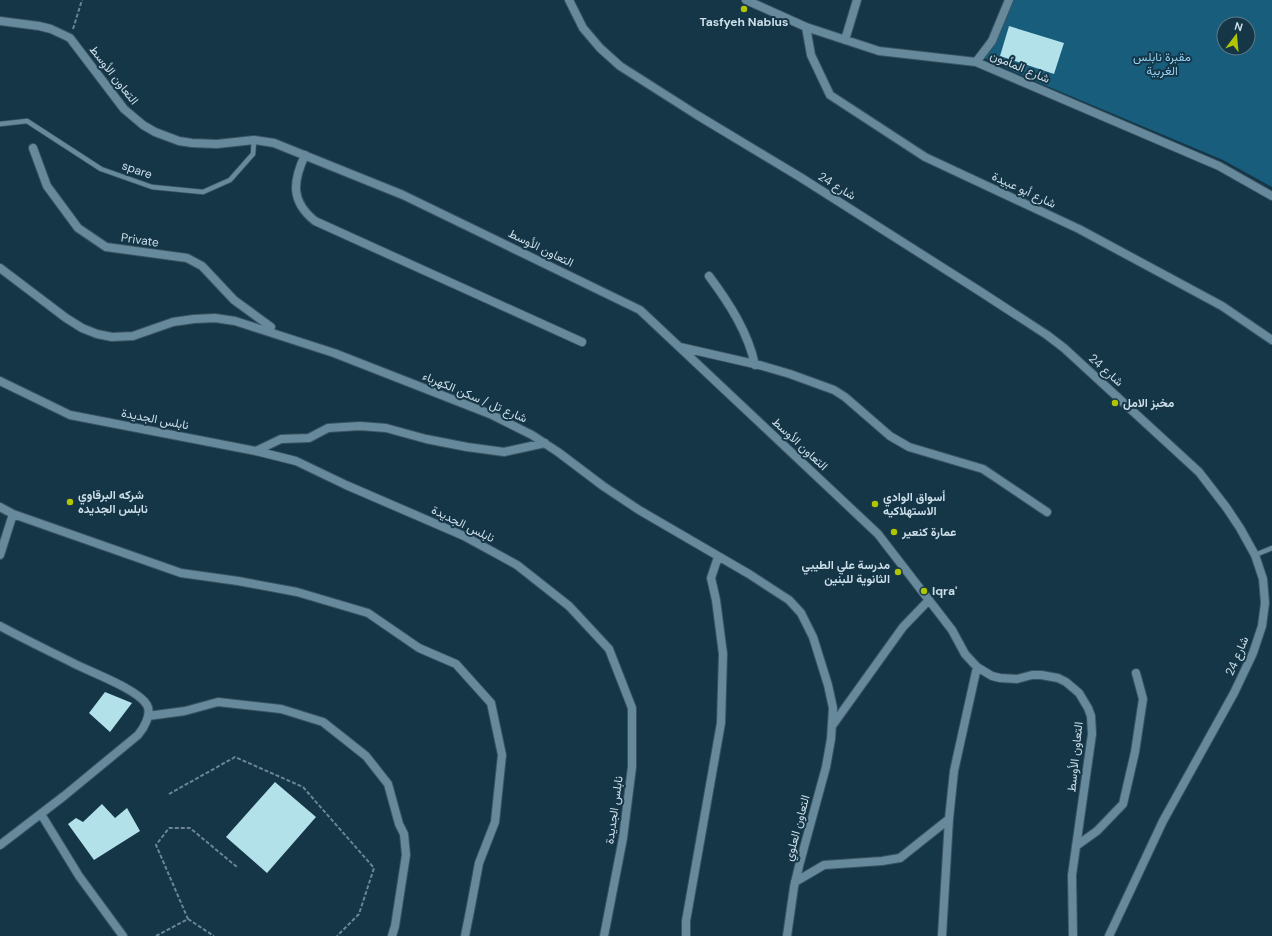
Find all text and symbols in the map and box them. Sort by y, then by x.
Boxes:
marker: Tasfyeh Nablus [739,4,749,14]
place label: Tasfyeh Nablus [700,14,788,30]
north arrow [1216,16,1256,56]
text: N [1233,19,1245,34]
street label: التعاون الأوسط [86,42,142,108]
street label: شارع المأمون [987,47,1052,88]
park label: مقبرة نابلس الغربية [1133,49,1191,79]
street label: spare [120,157,154,183]
street label: شارع 24 [815,168,859,205]
street label: شارع أبو عبيدة [989,168,1059,213]
street label: التعاون الأوسط [506,225,576,271]
street label: Private [120,229,160,251]
street label: شارع 24 [1085,350,1127,391]
street label: شارع تل / سكن الكهرباء [420,368,530,427]
place label: مخبز الامل [1123,395,1175,411]
marker: مخبز الامل [1110,398,1120,408]
street label: نابلس الجديدة [120,405,190,433]
street label: التعاون الأوسط [769,414,831,474]
place label: شركه البرقاوي نابلس الجديده [78,487,148,517]
place label: أسواق الوادي الاستهلاكيه [883,489,945,519]
marker: شركه البرقاوي نابلس الجديده [65,497,75,507]
marker: أسواق الوادي الاستهلاكيه [870,499,880,509]
street label: نابلس الجديدة [429,502,497,546]
place label: عمارة كنعير [901,524,957,540]
marker: عمارة كنعير [889,527,899,537]
place label: مدرسة علي الطيبي الثانوية للبنين [802,557,890,587]
marker: مدرسة علي الطيبي الثانوية للبنين [893,567,903,577]
place label: Iqra' [932,583,957,599]
marker: Iqra' [919,586,929,596]
street label: شارع 24 [1222,634,1253,679]
street label: التعاون الأوسط [1063,721,1087,793]
street label: نابلس الجديدة [601,775,627,845]
street label: التعاون العلوي [780,793,815,863]

